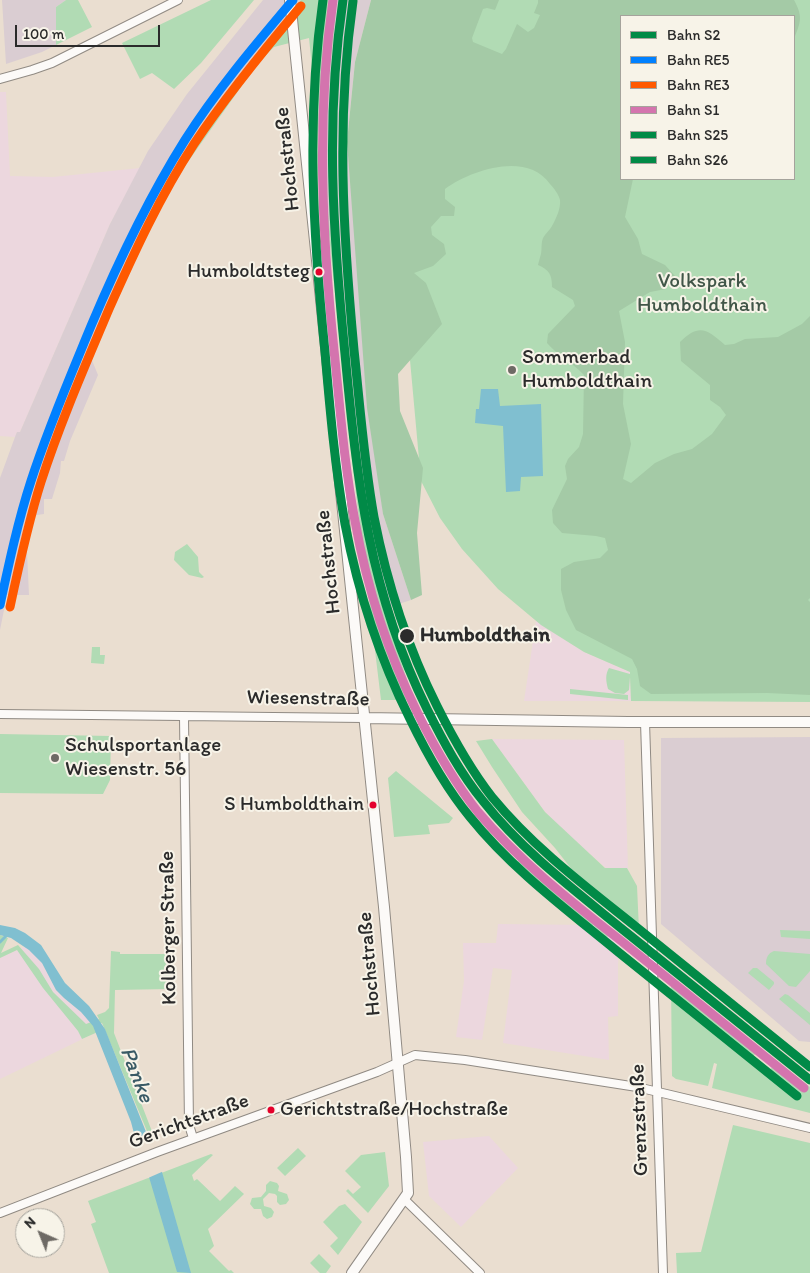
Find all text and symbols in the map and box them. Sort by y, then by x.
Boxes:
scale bar [18,15,162,47]
legend [620,15,795,180]
text: 100 m [23,25,64,43]
text: Bahn S2 [667,26,720,44]
text: Bahn RE5 [667,51,729,69]
text: Bahn RE3 [667,76,730,94]
text: Bahn S1 [667,101,719,119]
street label: Hochstraße [270,106,306,212]
text: Bahn S25 [667,126,728,144]
text: Bahn S26 [667,151,728,169]
place label: Humboldtsteg [187,260,310,284]
marker: Humboldtsteg [314,267,324,277]
park label: Volkspark Humboldthain [637,269,767,319]
place label: Sommerbad Humboldthain [522,345,652,395]
marker: Sommerbad Humboldthain [506,364,518,376]
street label: Hochstraße [311,509,347,615]
place label: Humboldthain [420,623,550,649]
marker: Humboldthain [398,627,416,645]
street label: Wiesenstraße [246,685,370,713]
place label: Schulsportanlage Wiesenstr. 56 [65,733,221,783]
marker: Schulsportanlage Wiesenstr. 56 [49,752,61,764]
place label: S Humboldthain [224,793,364,817]
marker: S Humboldthain [368,800,378,810]
street label: Kolberger Straße [155,851,183,1005]
street label: Hochstraße [353,911,387,1017]
water label: Panke [113,1043,159,1107]
street label: Grenzstraße [625,1063,655,1177]
street label: Gerichtstraße [125,1089,253,1155]
place label: Gerichtstraße/Hochstraße [280,1098,508,1122]
marker: Gerichtstraße/Hochstraße [266,1105,276,1115]
north arrow [15,1208,65,1258]
text: N [21,1213,39,1232]

